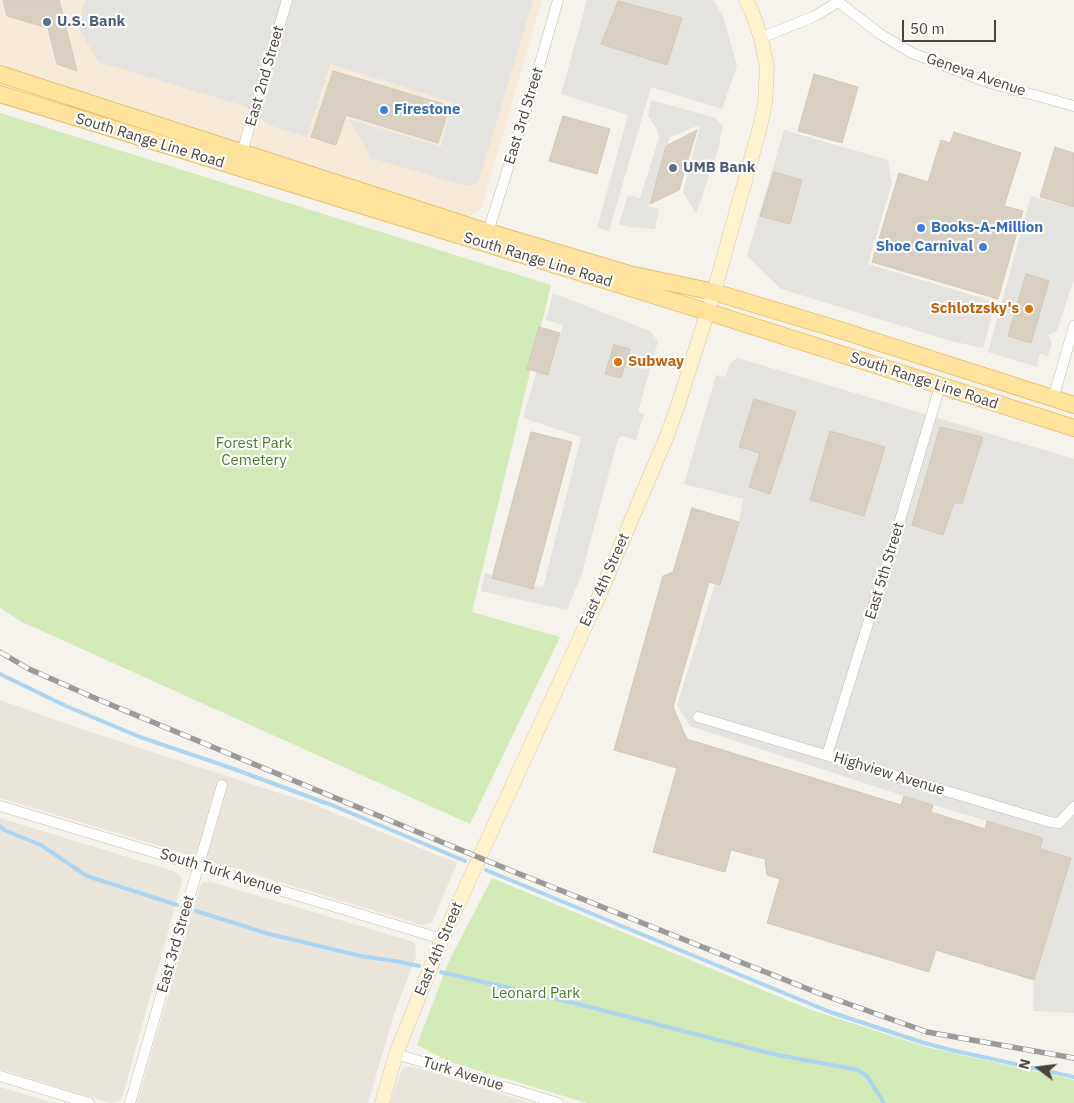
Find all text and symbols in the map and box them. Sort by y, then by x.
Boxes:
scale bar [904,10,998,42]
place label: U.S. Bank [57,13,125,31]
marker: U.S. Bank [41,16,53,28]
text: 50 m [910,19,945,38]
street label: East 2nd Street [242,24,288,128]
street label: Geneva Avenue [924,50,1028,100]
street label: East 3rd Street [501,65,547,167]
place label: Firestone [394,101,460,119]
marker: Firestone [378,104,390,116]
street label: South Range Line Road [73,110,227,172]
place label: UMB Bank [683,159,755,177]
marker: UMB Bank [667,162,679,174]
place label: Books-A-Million [931,219,1043,237]
marker: Books-A-Million [915,222,927,234]
street label: South Range Line Road [461,229,615,291]
place label: Shoe Carnival [876,238,973,256]
marker: Shoe Carnival [977,241,989,253]
place label: Schlotzsky's [930,300,1019,318]
marker: Schlotzsky's [1023,303,1035,315]
street label: South Range Line Road [848,349,1000,413]
place label: Subway [628,353,684,371]
marker: Subway [612,356,624,368]
park label: Forest Park Cemetery [216,435,292,470]
street label: East 5th Street [862,520,908,622]
street label: East 4th Street [576,531,634,629]
street label: Highview Avenue [831,749,947,799]
street label: South Turk Avenue [158,845,284,899]
street label: East 3rd Street [153,893,199,995]
street label: East 4th Street [411,899,467,999]
park label: Leonard Park [492,985,580,1003]
north arrow [1014,1043,1064,1093]
street label: Turk Avenue [420,1053,506,1095]
text: N [1015,1057,1035,1071]

